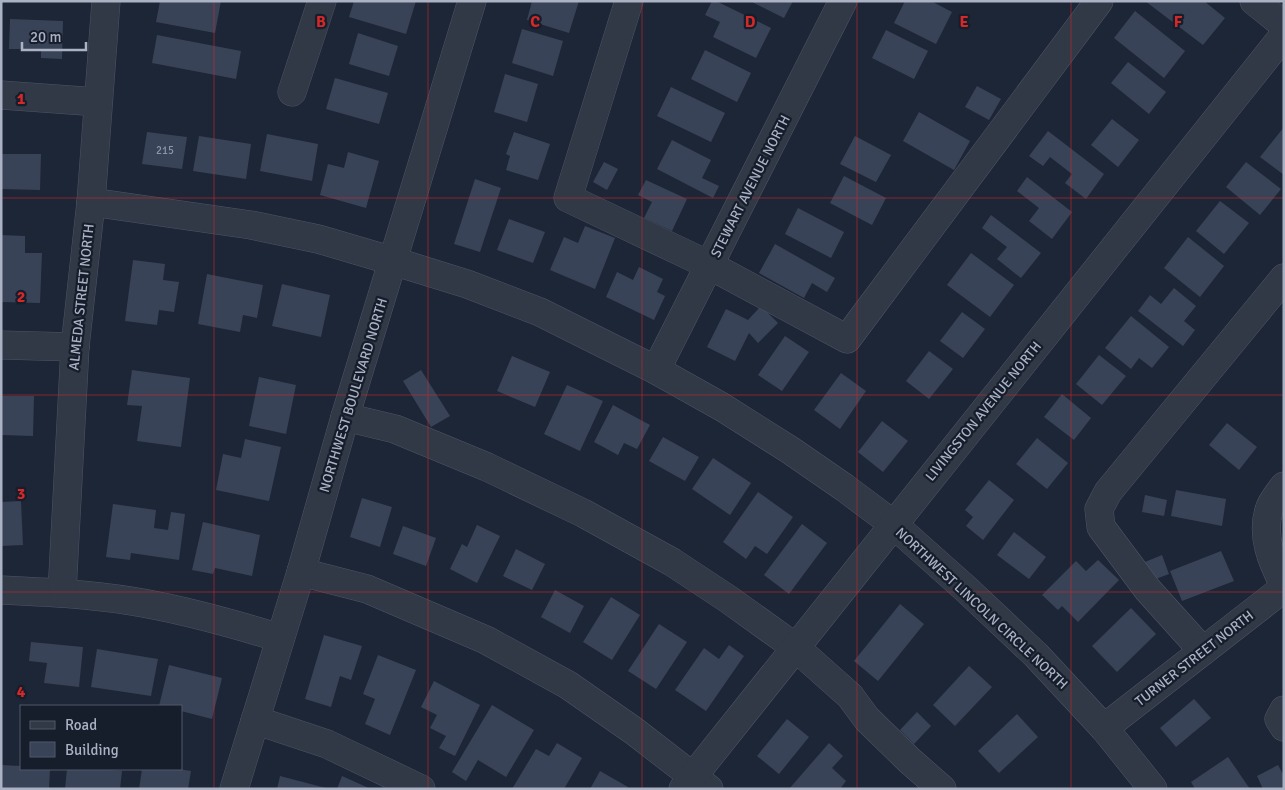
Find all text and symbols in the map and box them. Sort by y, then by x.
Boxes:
text: B [316,12,326,32]
text: C [530,12,540,32]
text: D [745,12,756,32]
text: E [959,12,969,32]
text: F [1174,12,1183,32]
scale bar [22,20,86,52]
text: 20 m [30,28,61,46]
text: 1 [17,89,26,109]
street label: STEWART AVENUE NORTH [707,112,794,260]
house number: 215 [156,144,174,157]
street label: ALMEDA STREET NORTH [65,223,98,371]
text: 2 [17,287,25,307]
street label: NORTHWEST BOULEVARD NORTH [316,296,391,494]
street label: LIVINGSTON AVENUE NORTH [922,338,1045,485]
text: 3 [17,484,25,504]
street label: NORTHWEST LINCOLN CIRCLE NORTH [892,524,1071,693]
street label: TURNER STREET NORTH [1132,607,1257,710]
text: 4 [17,682,26,702]
legend [20,705,182,770]
text: Road [65,716,97,734]
text: Building [65,741,119,759]

